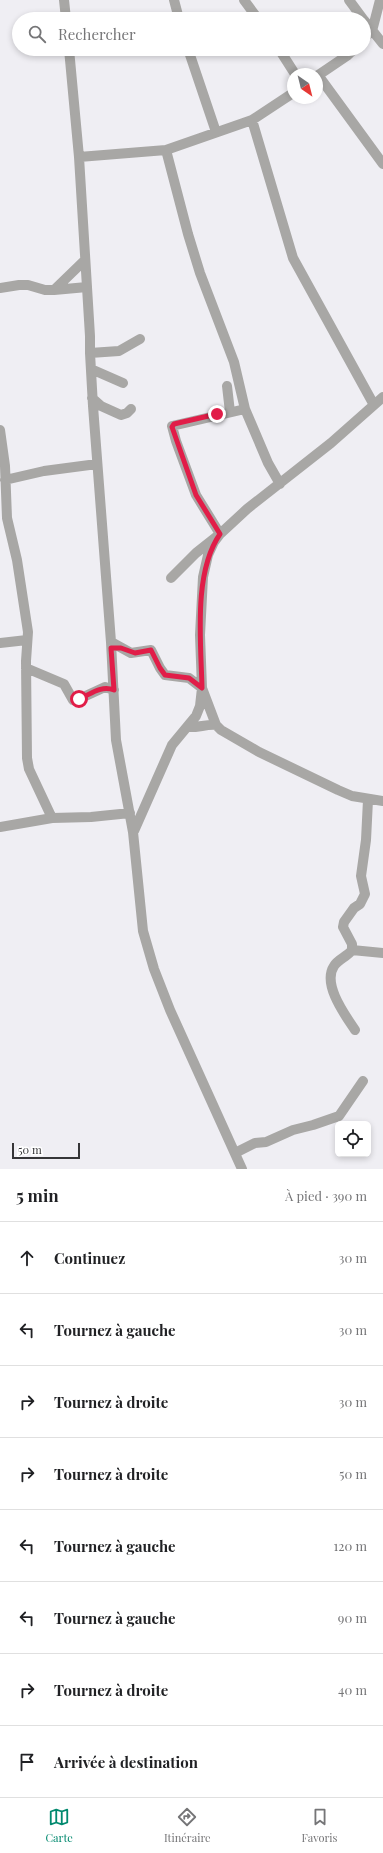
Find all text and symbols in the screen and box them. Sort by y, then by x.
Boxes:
search box [12,12,371,56]
icon: search [26,23,48,45]
text: Rechercher [58,24,136,44]
north arrow [287,68,323,104]
route end [208,405,226,423]
route start [70,690,88,708]
map controls [335,1121,371,1157]
button: locate [335,1121,371,1157]
scale bar [12,1141,80,1160]
text: 50 m [18,1142,42,1157]
text: 5 min [16,1184,59,1206]
text: À pied · 390 m [285,1187,367,1204]
icon: ahead [16,1247,38,1269]
text: Continuez [54,1248,125,1268]
text: 30 m [339,1249,367,1266]
icon: left [16,1319,38,1341]
text: Tournez à gauche [54,1320,176,1340]
text: 30 m [339,1321,367,1338]
icon: right [16,1391,38,1413]
text: Tournez à droite [54,1392,168,1412]
text: 30 m [339,1393,367,1410]
icon: right [16,1463,38,1485]
text: Tournez à droite [54,1464,168,1484]
text: 50 m [339,1465,367,1482]
icon: left [16,1535,38,1557]
text: Tournez à gauche [54,1536,176,1556]
text: 120 m [333,1537,367,1554]
icon: left [16,1607,38,1629]
text: Tournez à gauche [54,1608,176,1628]
text: 90 m [338,1609,367,1626]
icon: right [16,1679,38,1701]
text: Tournez à droite [54,1680,168,1700]
text: 40 m [338,1681,367,1698]
icon: arrive [16,1751,38,1773]
text: Arrivée à destination [54,1752,198,1772]
tab: Carte [45,1806,73,1845]
tab: Itinéraire [164,1806,211,1845]
tab: Favoris [302,1806,337,1845]

